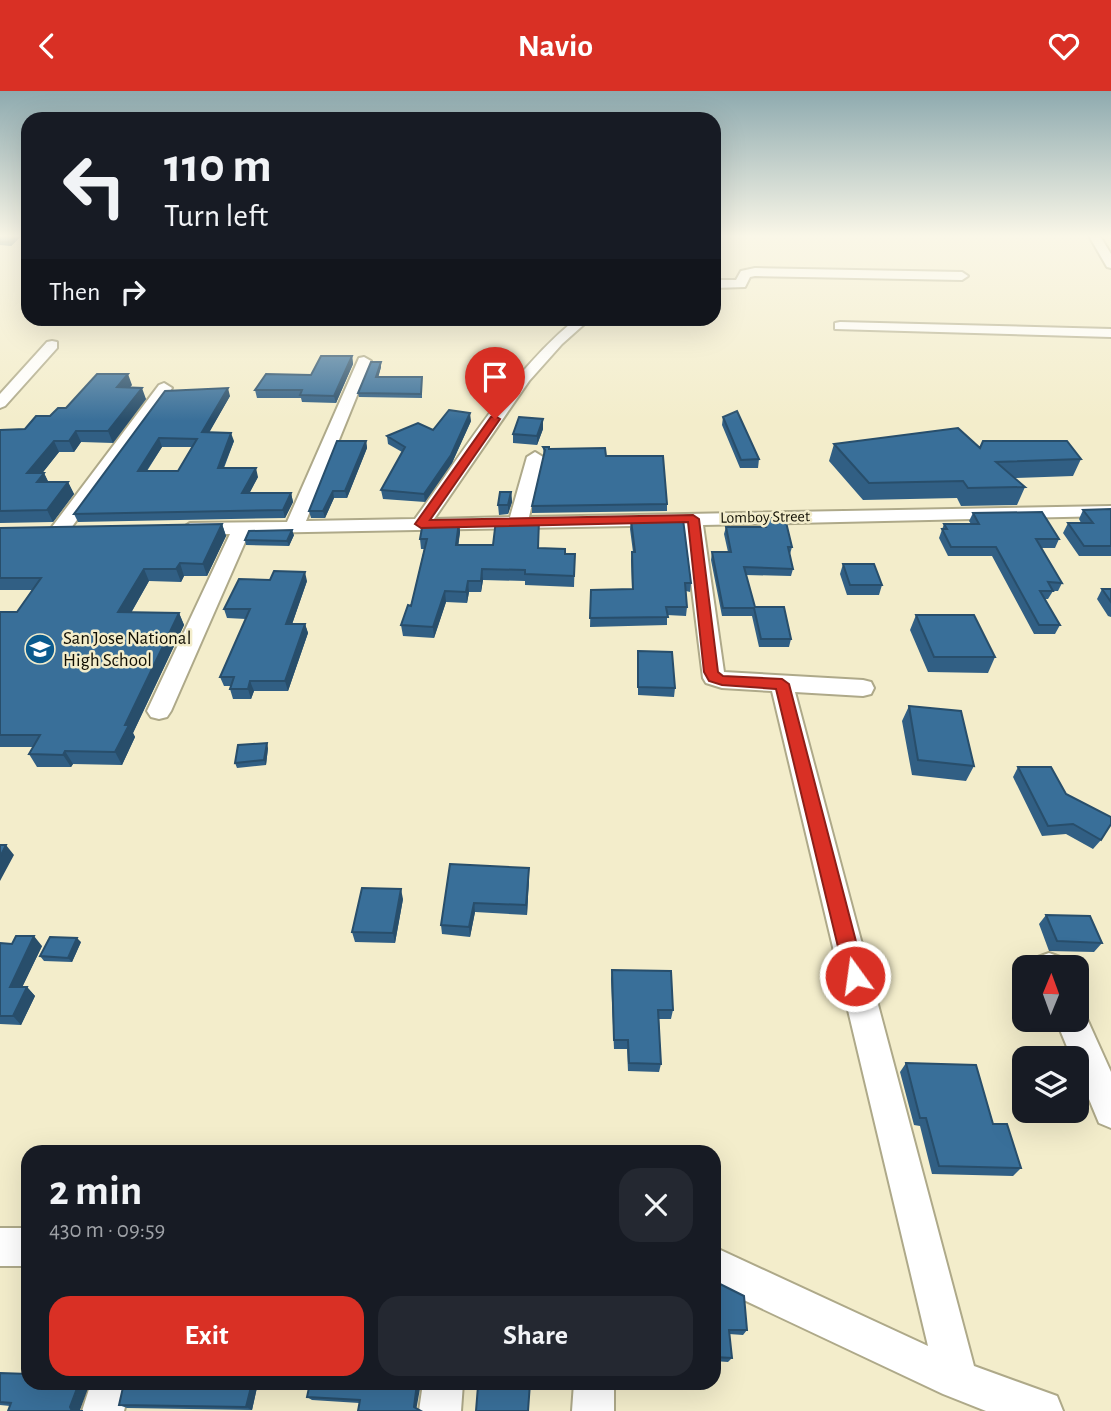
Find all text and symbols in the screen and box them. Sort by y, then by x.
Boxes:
icon: back [28,27,66,65]
icon: heart [1045,27,1083,65]
text: Navio [518,30,593,62]
icon: left [49,140,140,231]
text: 110 m [164,142,272,191]
text: Turn left [164,200,268,232]
icon: right [114,273,152,311]
text: Then [49,279,100,305]
pin [465,347,525,419]
icon: arrive [476,358,514,396]
street label: Lomboy Street [720,508,810,527]
place label: San Jose National High School [63,629,191,670]
school or university icon: San Jose National High School [23,632,57,666]
position arrow [818,939,892,1013]
north arrow [1012,955,1088,1033]
map controls [1012,955,1089,1123]
button: layers [1012,1046,1089,1123]
button: close [619,1168,693,1242]
text: 2 min [49,1170,142,1212]
text: 430 m · 09:59 [49,1219,165,1242]
button: Exit [49,1296,364,1376]
button: Share [378,1296,693,1376]

